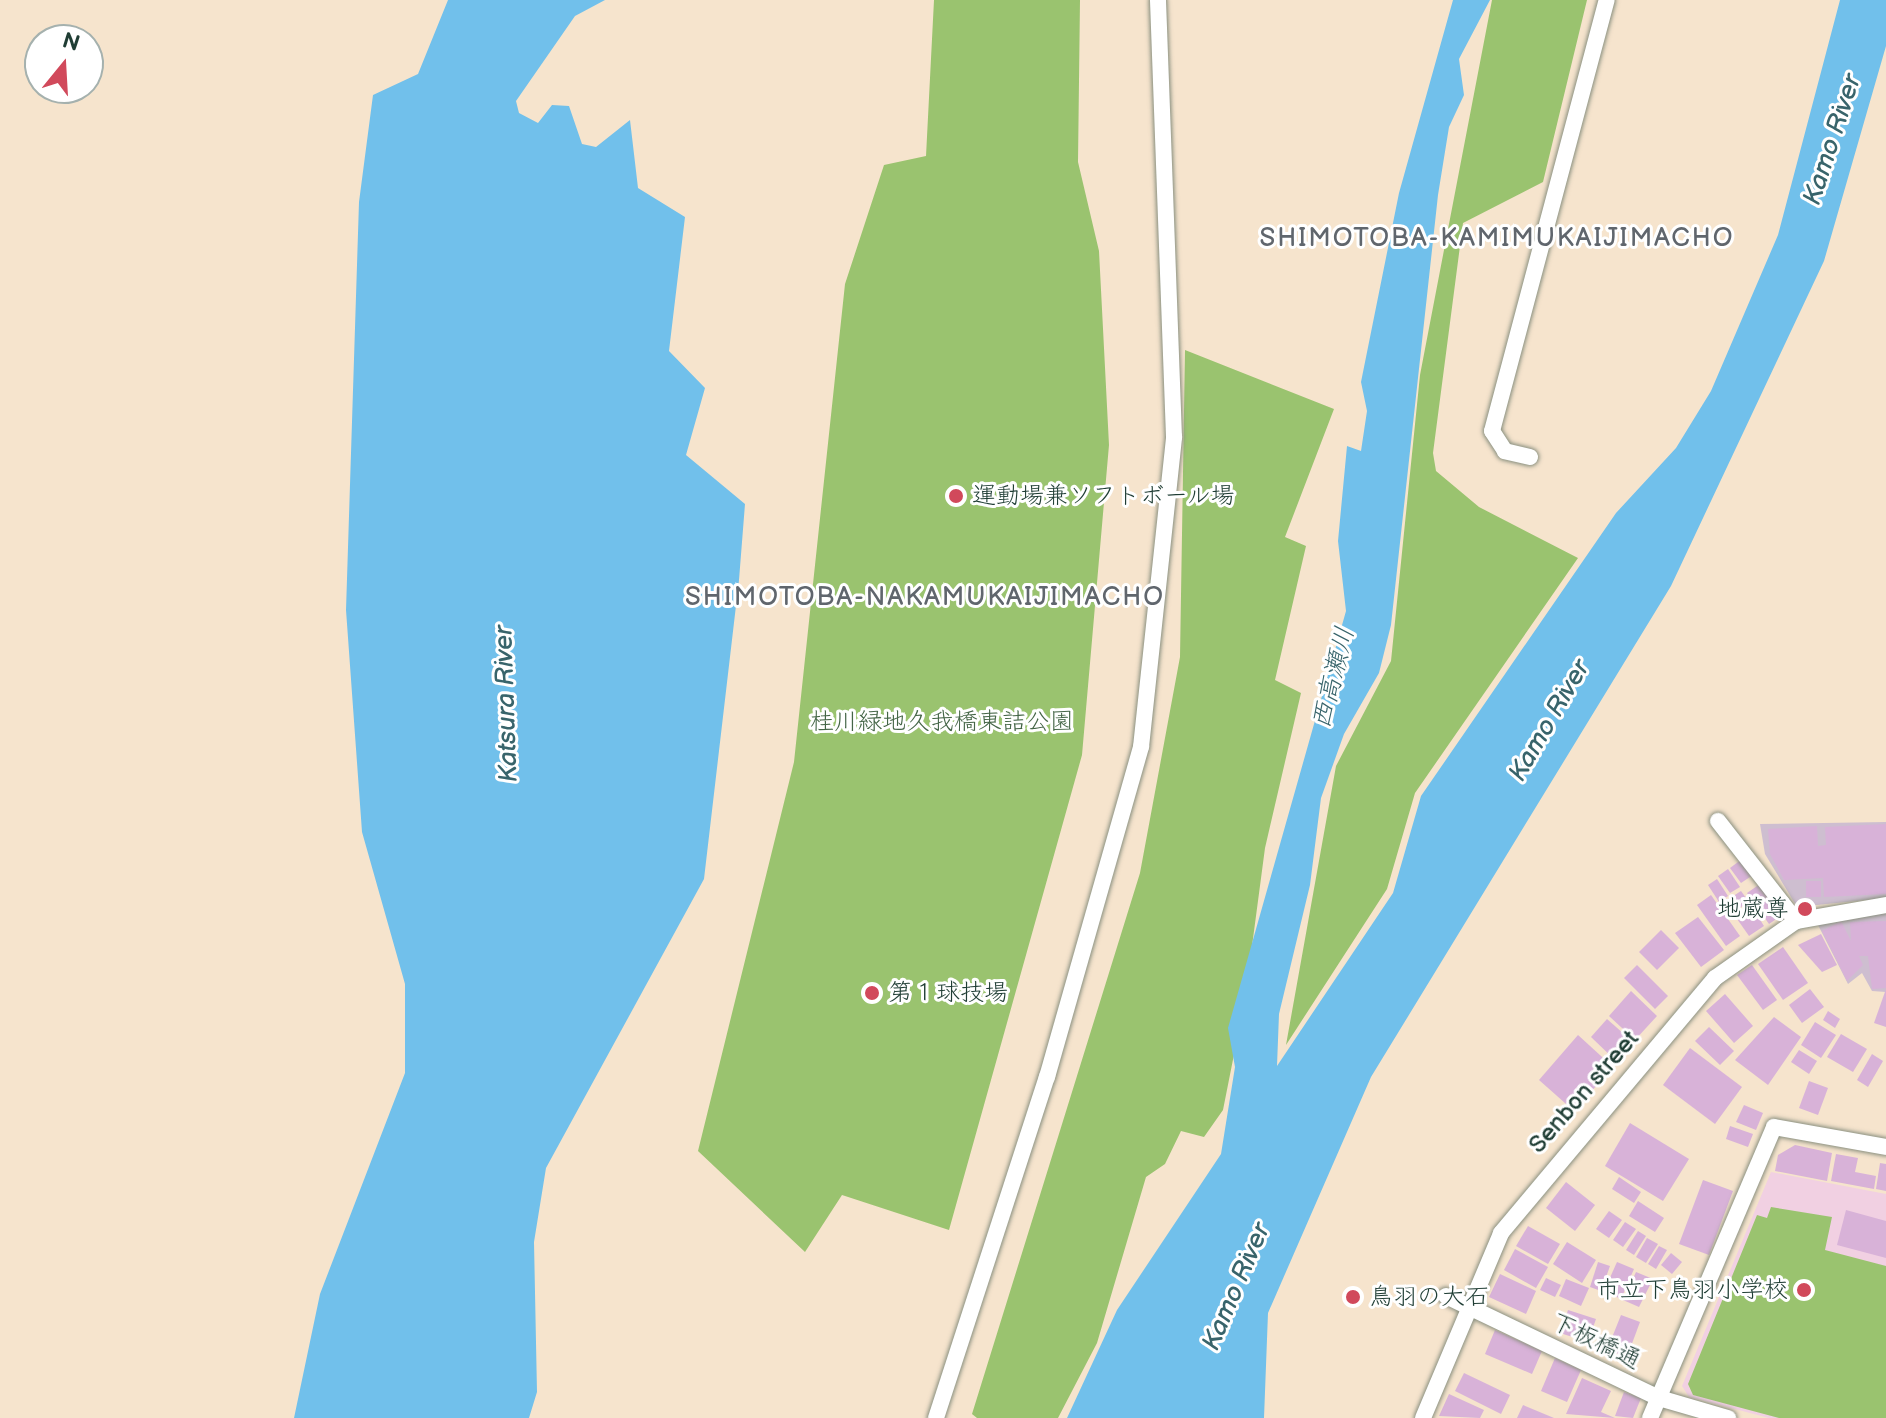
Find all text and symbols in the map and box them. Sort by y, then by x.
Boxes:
north arrow [24,24,104,104]
text: N [59,27,83,58]
water label: Kamo River [1797,71,1869,209]
district label: SHIMOTOBA-KAMIMUKAIJIMACHO [1259,223,1735,255]
place label: 運動場兼ソフトボール場 [972,482,1236,510]
marker: 運動場兼ソフトボール場 [947,487,965,505]
district label: SHIMOTOBA-NAKAMUKAIJIMACHO [685,582,1165,614]
water label: 西高瀬川 [1306,624,1362,732]
water label: Katsura River [489,625,525,783]
water label: Kamo River [1503,655,1597,787]
park label: 桂川緑地久我橋東詰公園 [810,708,1074,736]
place label: 地蔵尊 [1717,895,1789,923]
marker: 地蔵尊 [1796,900,1814,918]
place label: 第１球技場 [888,979,1008,1007]
marker: 第１球技場 [863,984,881,1002]
street label: Senbon street [1523,1025,1645,1159]
water label: Kamo River [1196,1219,1278,1355]
place label: 市立下鳥羽小学校 [1596,1276,1788,1304]
marker: 市立下鳥羽小学校 [1795,1281,1813,1299]
place label: 鳥羽の大石 [1369,1283,1489,1311]
marker: 鳥羽の大石 [1344,1288,1362,1306]
street label: 下板橋通 [1547,1307,1645,1375]

